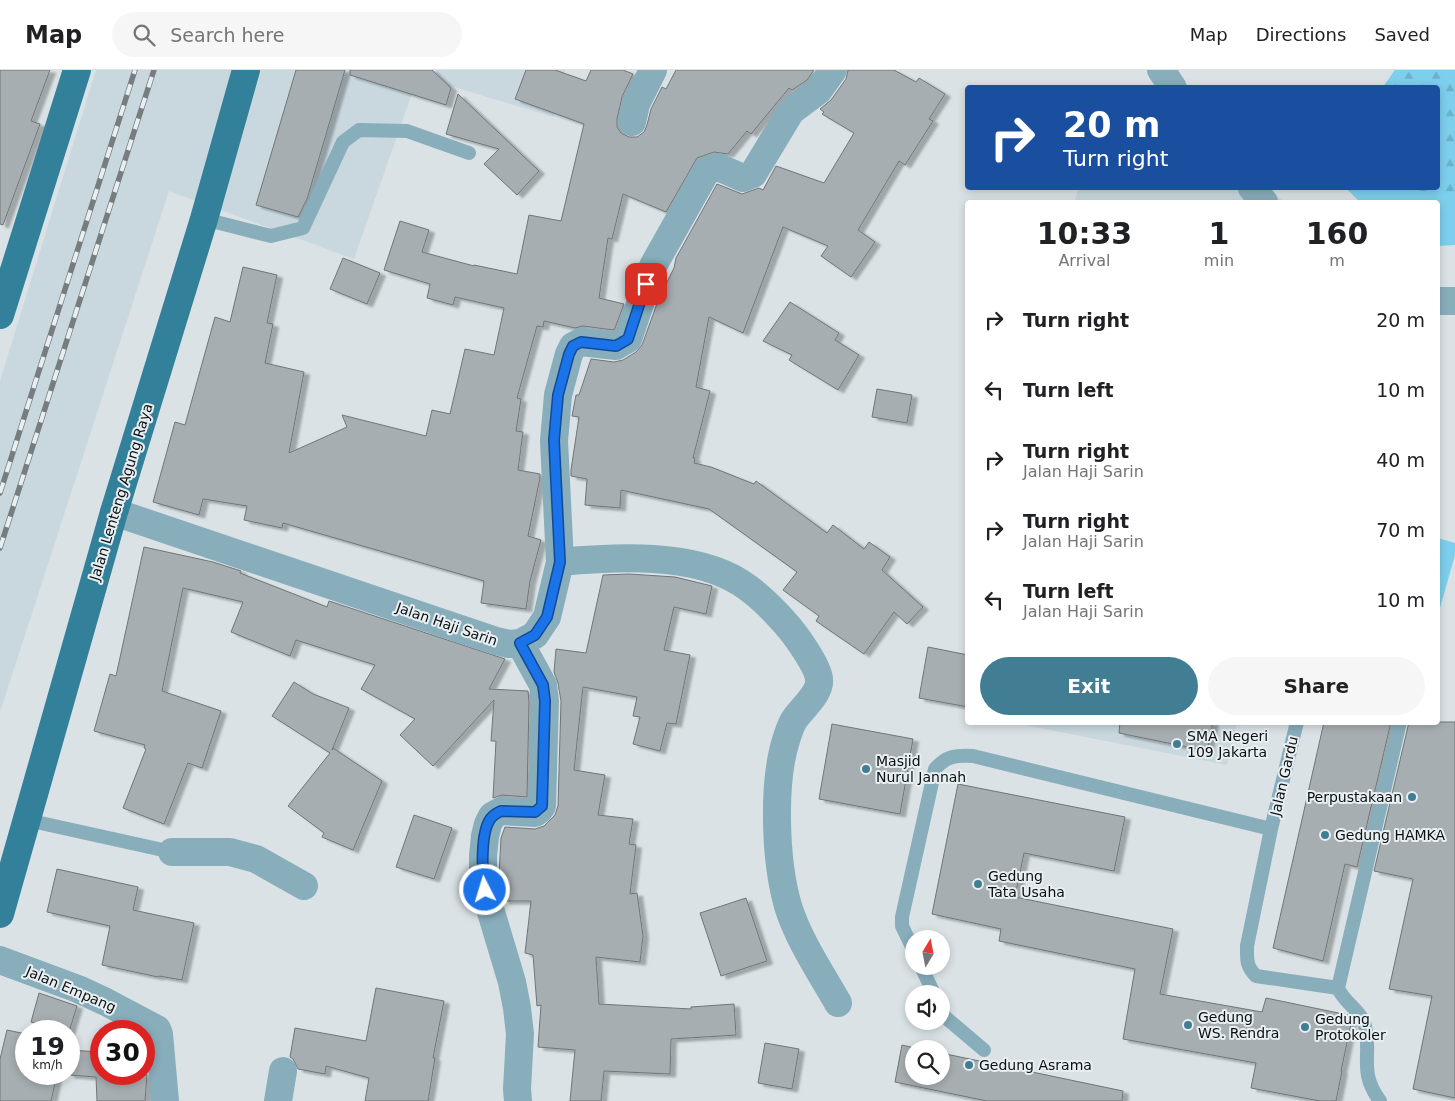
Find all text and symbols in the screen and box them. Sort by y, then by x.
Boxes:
search box [112,12,462,57]
text: Map [25,21,82,49]
icon: search [130,21,158,49]
text: Search here [170,24,284,46]
text: Map [1190,24,1228,45]
text: Directions [1256,24,1346,45]
text: Saved [1374,24,1430,45]
icon: right [980,105,1045,170]
text: 20 m [1063,105,1160,145]
text: Turn right [1063,146,1168,171]
text: 10:33 [1037,216,1132,251]
text: 1 [1208,216,1229,251]
text: 160 [1306,216,1368,251]
text: Arrival [1058,251,1110,270]
text: min [1204,251,1234,270]
text: m [1329,251,1345,270]
pin [625,263,667,305]
icon: arrive [632,270,660,298]
icon: right [980,306,1008,334]
text: Turn right [1023,309,1129,331]
text: 20 m [1376,309,1425,331]
icon: left [980,376,1008,404]
text: Turn left [1023,379,1114,401]
text: 10 m [1376,379,1425,401]
street label: Jalan Lenteng Agung Raya [86,402,156,583]
text: Turn right [1023,440,1129,462]
icon: right [980,446,1008,474]
text: 40 m [1376,449,1425,471]
text: Jalan Haji Sarin [1023,462,1144,481]
text: Turn right [1023,510,1129,532]
icon: right [980,516,1008,544]
text: 70 m [1376,519,1425,541]
text: Jalan Haji Sarin [1023,532,1144,551]
text: Turn left [1023,580,1114,602]
icon: left [980,586,1008,614]
text: 10 m [1376,589,1425,611]
street label: Jalan Haji Sarin [393,599,500,649]
text: Jalan Haji Sarin [1023,602,1144,621]
button: Exit [980,657,1198,715]
button: Share [1208,657,1425,715]
place label: SMA Negeri 109 Jakarta [1187,728,1268,760]
street label: Jalan Gardu [1267,735,1301,818]
marker: SMA Negeri 109 Jakarta [1171,738,1183,750]
place label: Masjid Nurul Jannah [876,753,966,785]
marker: Masjid Nurul Jannah [860,763,872,775]
place label: Perpustakaan [1307,789,1402,805]
marker: Perpustakaan [1406,791,1418,803]
place label: Gedung HAMKA [1335,827,1446,843]
marker: Gedung HAMKA [1319,829,1331,841]
position arrow [458,863,510,915]
place label: Gedung Tata Usaha [987,868,1065,900]
marker: Gedung Tata Usaha [972,878,984,890]
north arrow [905,930,950,975]
map controls [905,930,950,1085]
street label: Jalan Empang [23,962,118,1015]
button: sound [905,985,950,1030]
place label: Gedung WS. Rendra [1198,1009,1279,1041]
place label: Gedung Protokoler [1315,1011,1386,1043]
marker: Gedung WS. Rendra [1182,1019,1194,1031]
speed limit sign: 30 [90,1020,155,1085]
marker: Gedung Protokoler [1299,1021,1311,1033]
text: 19 [30,1032,65,1061]
button: search [905,1040,950,1085]
place label: Gedung Asrama [979,1057,1092,1073]
text: km/h [32,1058,63,1072]
marker: Gedung Asrama [963,1059,975,1071]

